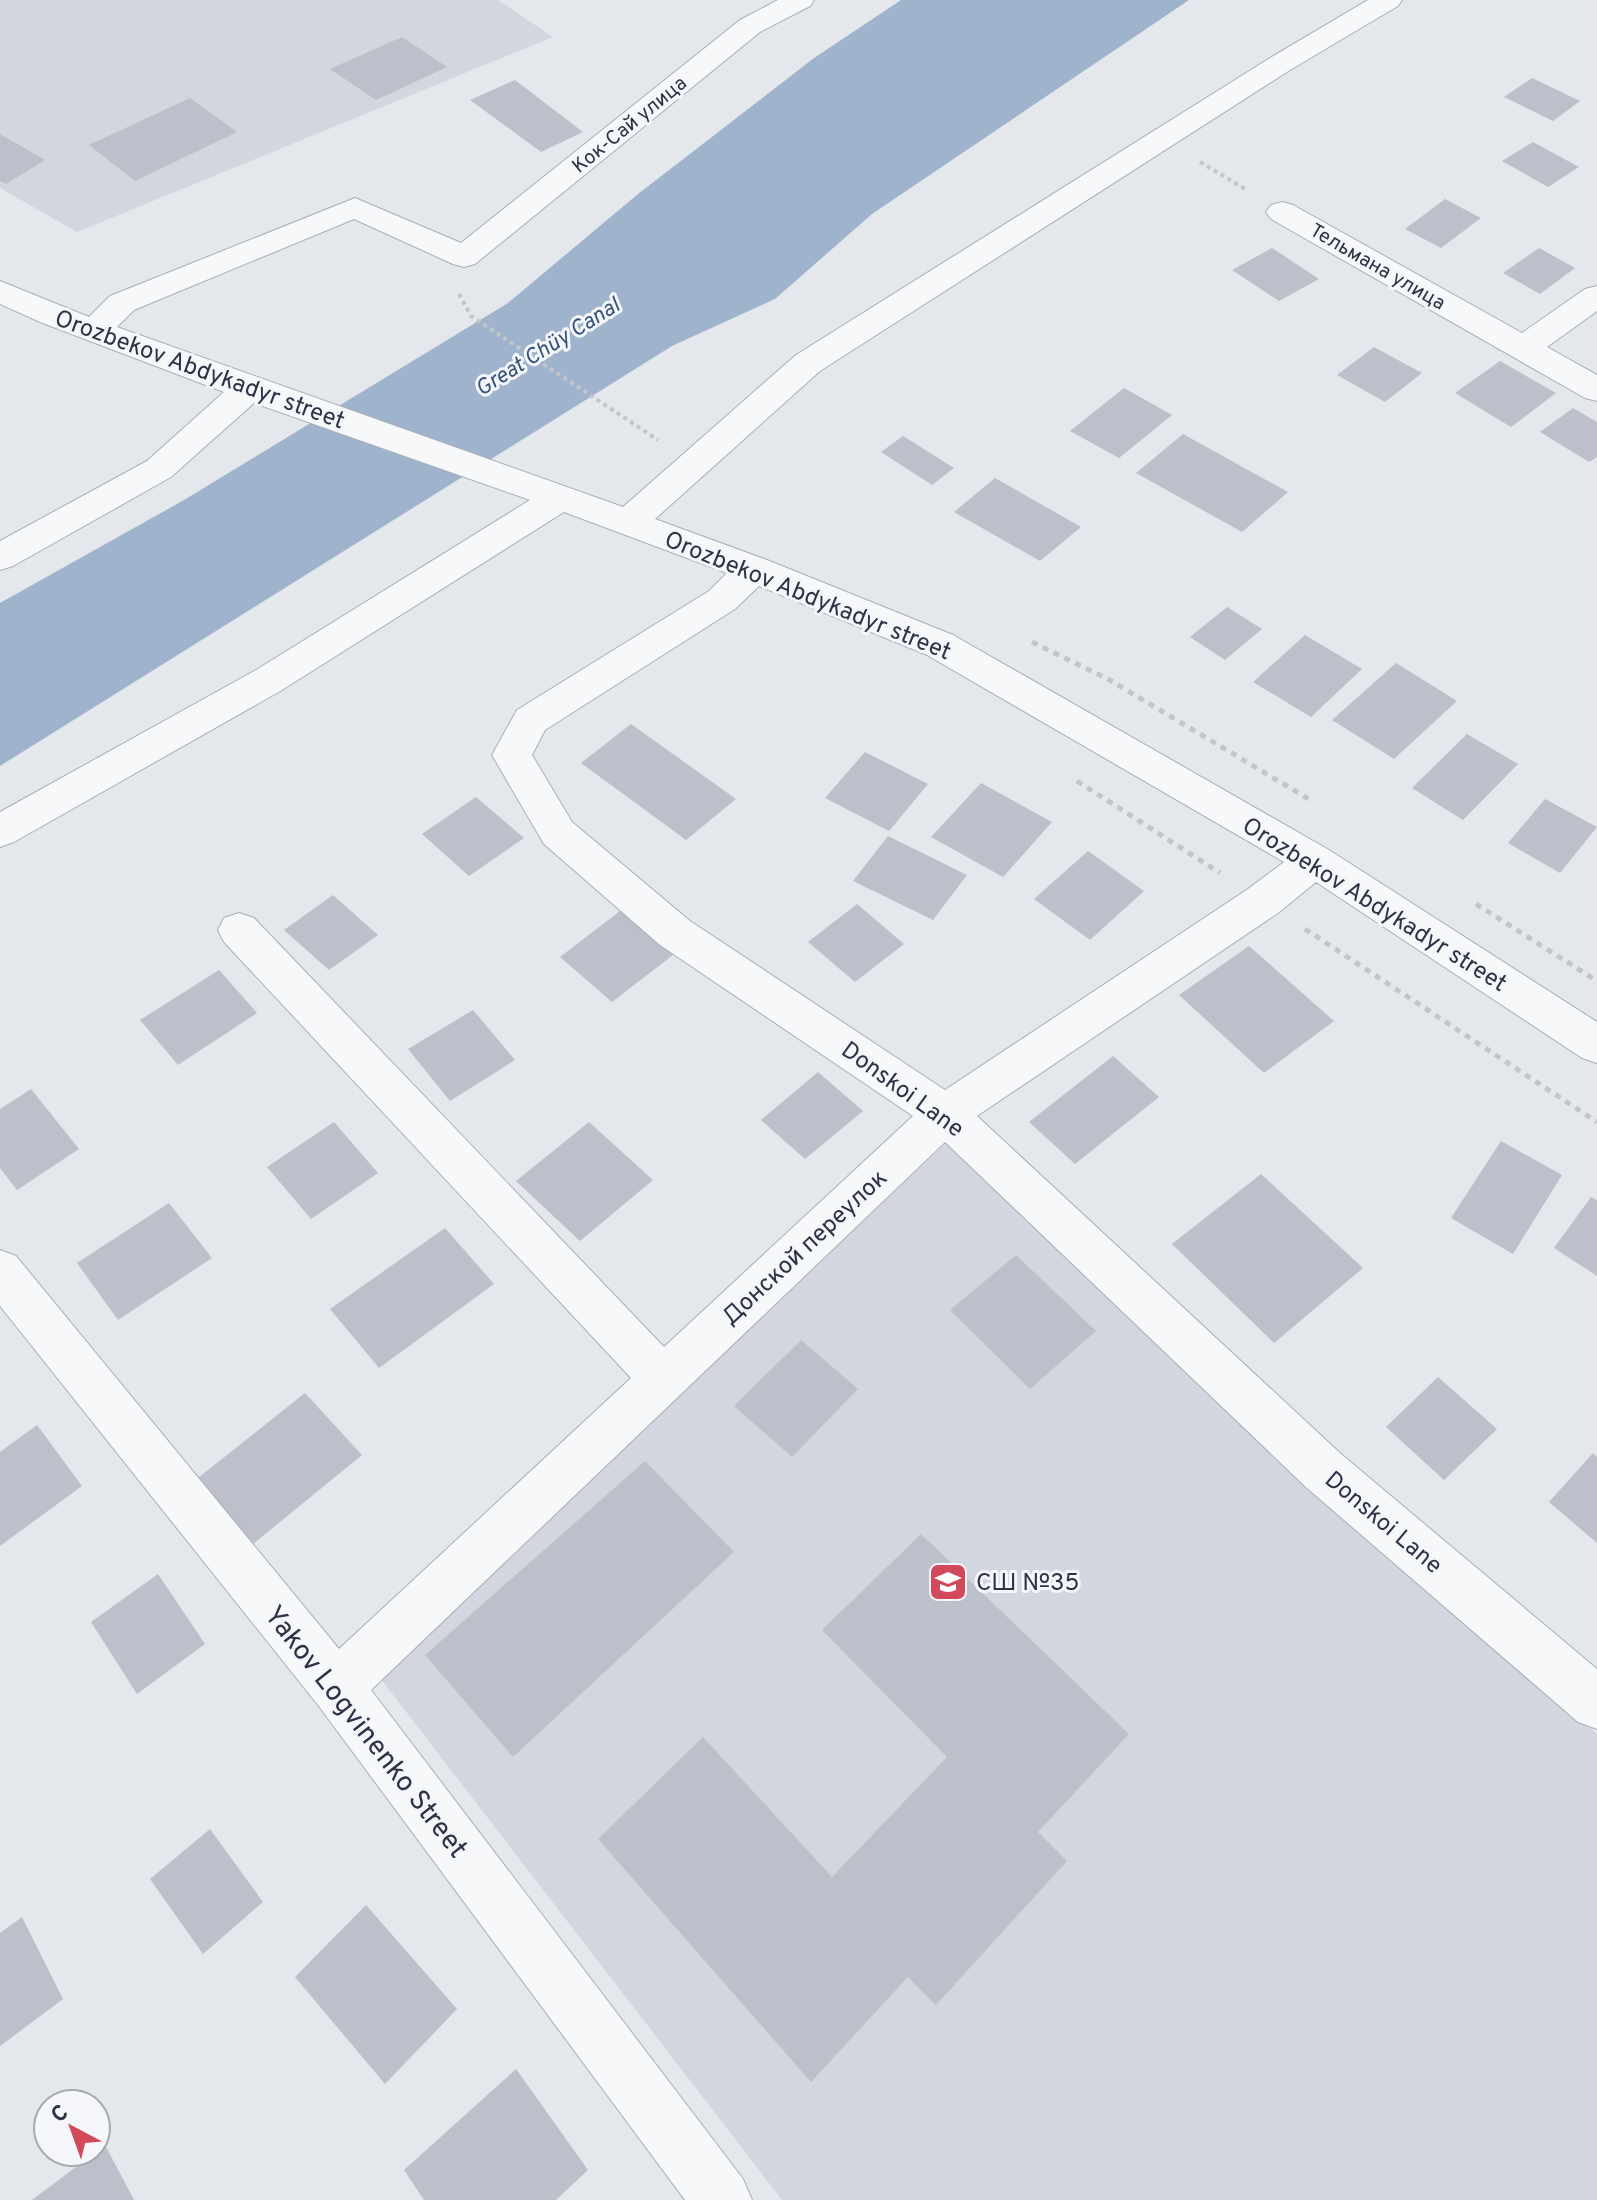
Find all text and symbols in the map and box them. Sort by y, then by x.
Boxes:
street label: Кок-Сай улица [567,71,693,180]
street label: Тельмана улица [1304,218,1450,317]
water label: Great Chüy Canal [471,292,627,403]
street label: Orozbekov Abdykadyr street [50,304,348,437]
street label: Orozbekov Abdykadyr street [660,526,955,668]
street label: Orozbekov Abdykadyr street [1236,812,1512,1000]
street label: Donskoi Lane [835,1036,969,1145]
street label: Донской переулок [716,1164,894,1333]
street label: Donskoi Lane [1318,1466,1448,1581]
school or university icon: СШ №35 [927,1561,969,1603]
place label: СШ №35 [976,1569,1079,1599]
street label: Yakov Logvinenko Street [255,1599,475,1866]
north arrow [32,2088,112,2168]
text: С [46,2100,75,2130]

